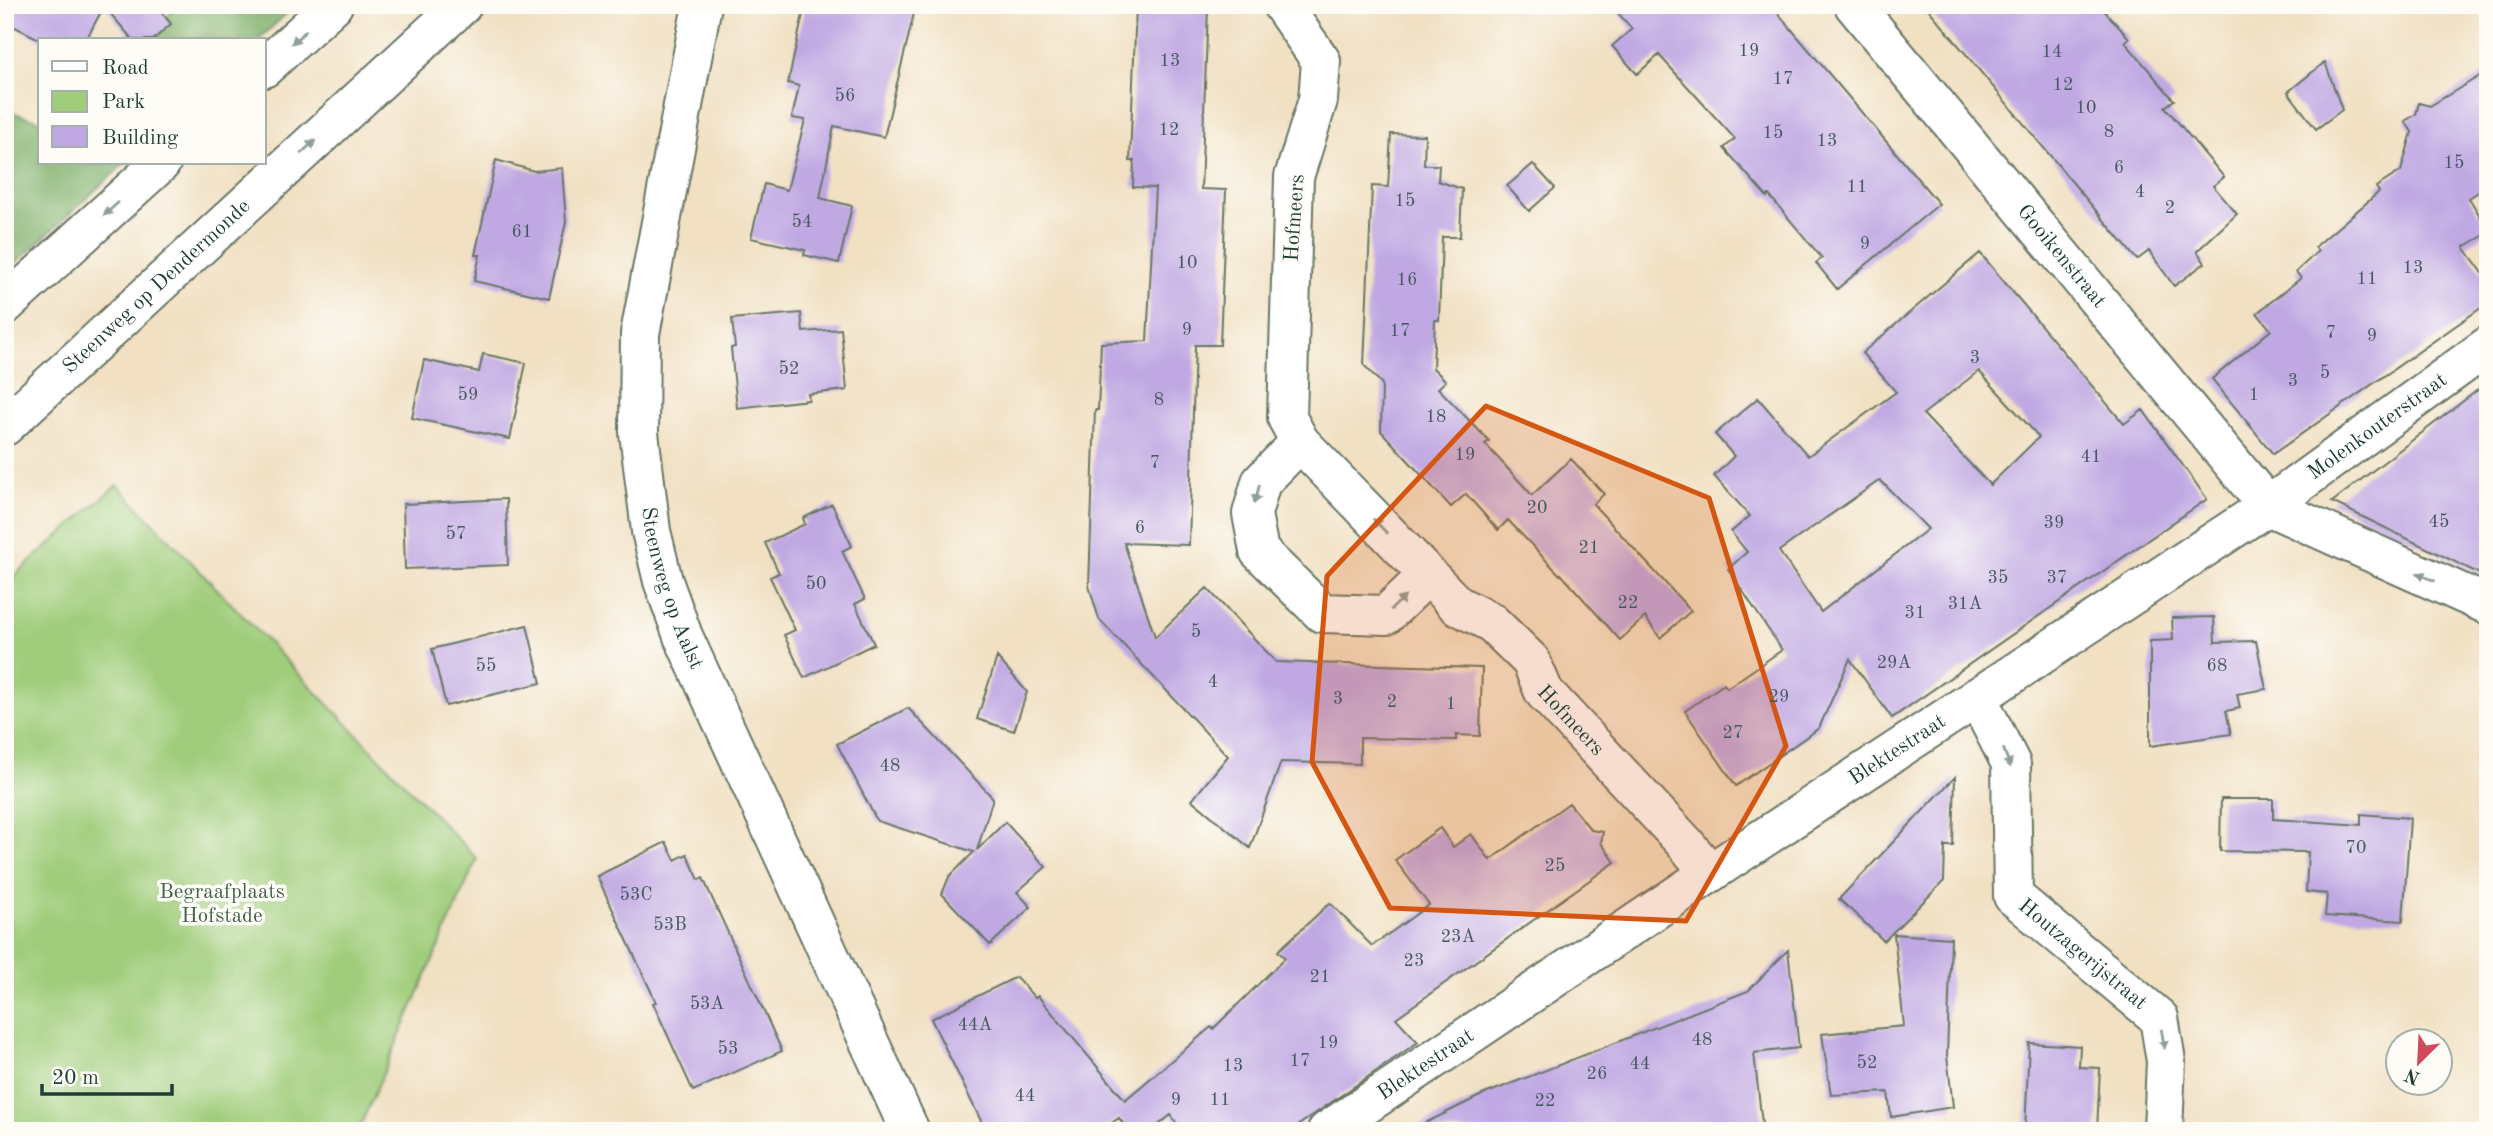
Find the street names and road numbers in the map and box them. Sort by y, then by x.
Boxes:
street label: Hofmeers [1281,174,1309,262]
street label: Steenweg op Dendermonde [59,195,254,378]
street label: Gooikenstraat [2013,201,2110,312]
street label: Molenkouterstraat [2304,369,2451,484]
street label: Steenweg op Aalst [638,506,707,672]
street label: Hofmeers [1533,681,1608,760]
street label: Blektestraat [1845,711,1949,789]
street label: Houtzagerijstraat [2014,895,2151,1014]
street label: Blektestraat [1374,1025,1478,1104]

